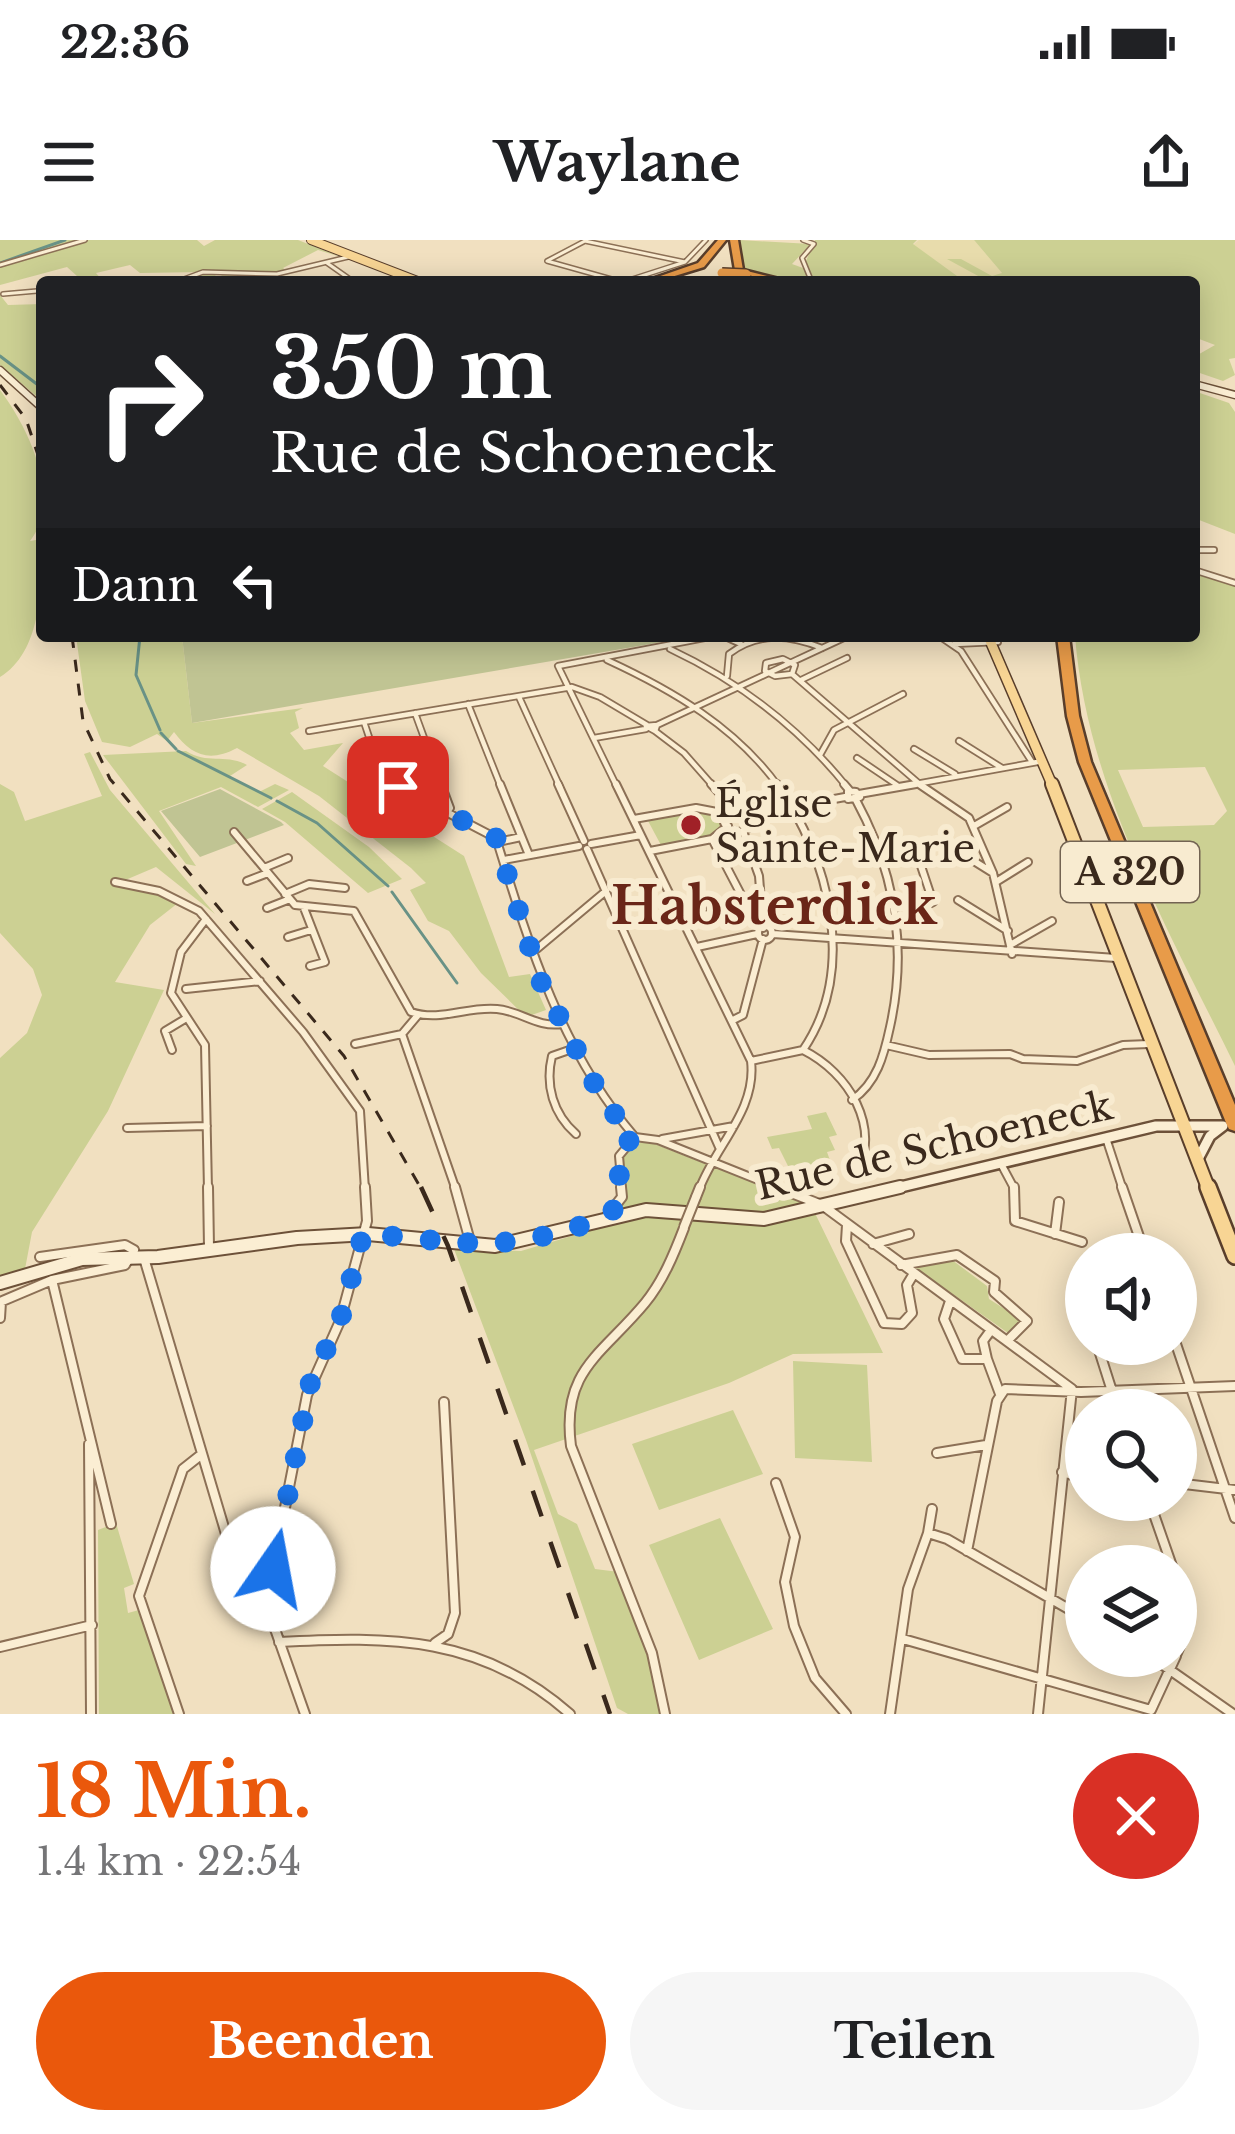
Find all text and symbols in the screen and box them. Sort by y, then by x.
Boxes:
text: 22:36 [60,14,190,70]
icon: menu [36,129,102,195]
text: Waylane [494,129,741,196]
icon: share [1133,129,1199,195]
text: 350 m [270,317,552,421]
icon: right [72,324,228,480]
text: Rue de Schoeneck [270,420,776,487]
icon: left [222,552,288,618]
text: Dann [72,557,198,613]
pin [347,736,449,838]
icon: arrive [365,754,431,820]
place label: Église Sainte-Marie [715,779,975,873]
marker: Église Sainte-Marie [678,812,704,838]
road number: A 320 [1061,842,1199,902]
district label: Habsterdick [611,875,938,938]
street label: Rue de Schoeneck [751,1081,1117,1211]
map controls [1065,1233,1197,1677]
button: sound [1065,1233,1197,1365]
button: search [1065,1389,1197,1521]
position arrow [210,1506,336,1632]
button: layers [1065,1545,1197,1677]
text: 18 Min. [36,1747,312,1836]
button: close [1073,1753,1199,1879]
text: 1.4 km · 22:54 [36,1837,301,1886]
button: Beenden [36,1972,606,2110]
button: Teilen [630,1972,1199,2110]

